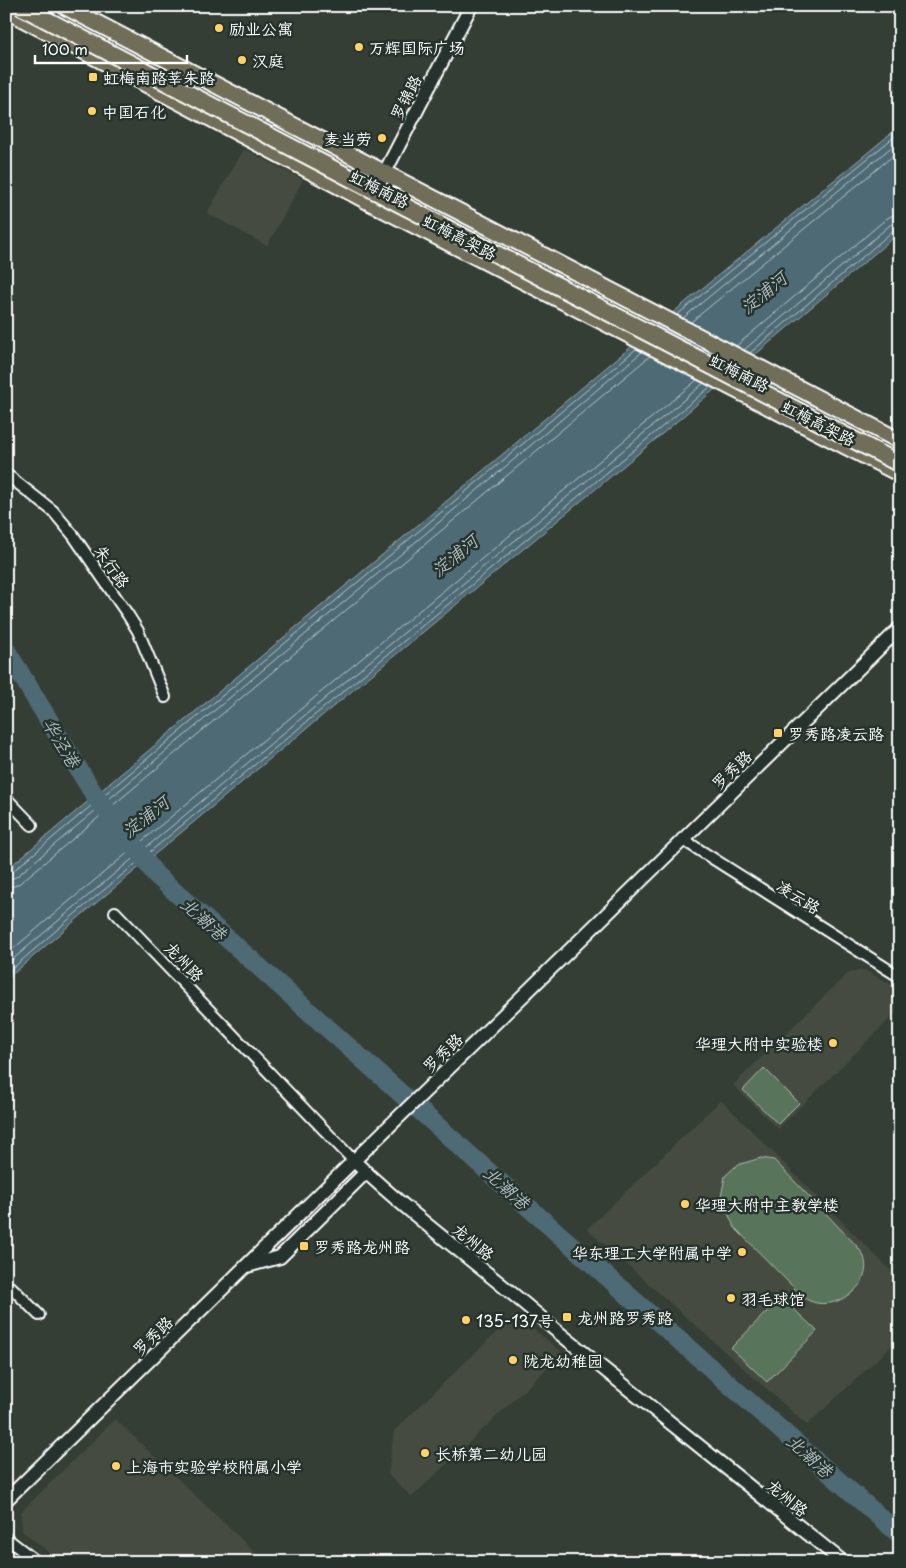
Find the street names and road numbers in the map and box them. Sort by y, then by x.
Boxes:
street label: 罗锦路 [383,70,427,124]
street label: 虹梅南路 [346,163,414,213]
street label: 虹梅高架路 [419,207,501,265]
street label: 虹梅南路 [706,347,774,397]
street label: 虹梅高架路 [778,393,860,451]
street label: 朱行路 [89,539,137,593]
street label: 罗秀路 [705,744,757,794]
street label: 凌云路 [772,873,826,919]
street label: 龙州路 [160,935,210,987]
street label: 罗秀路 [416,1027,468,1077]
street label: 龙州路 [448,1217,500,1265]
street label: 罗秀路 [126,1310,178,1360]
street label: 龙州路 [762,1473,814,1521]

